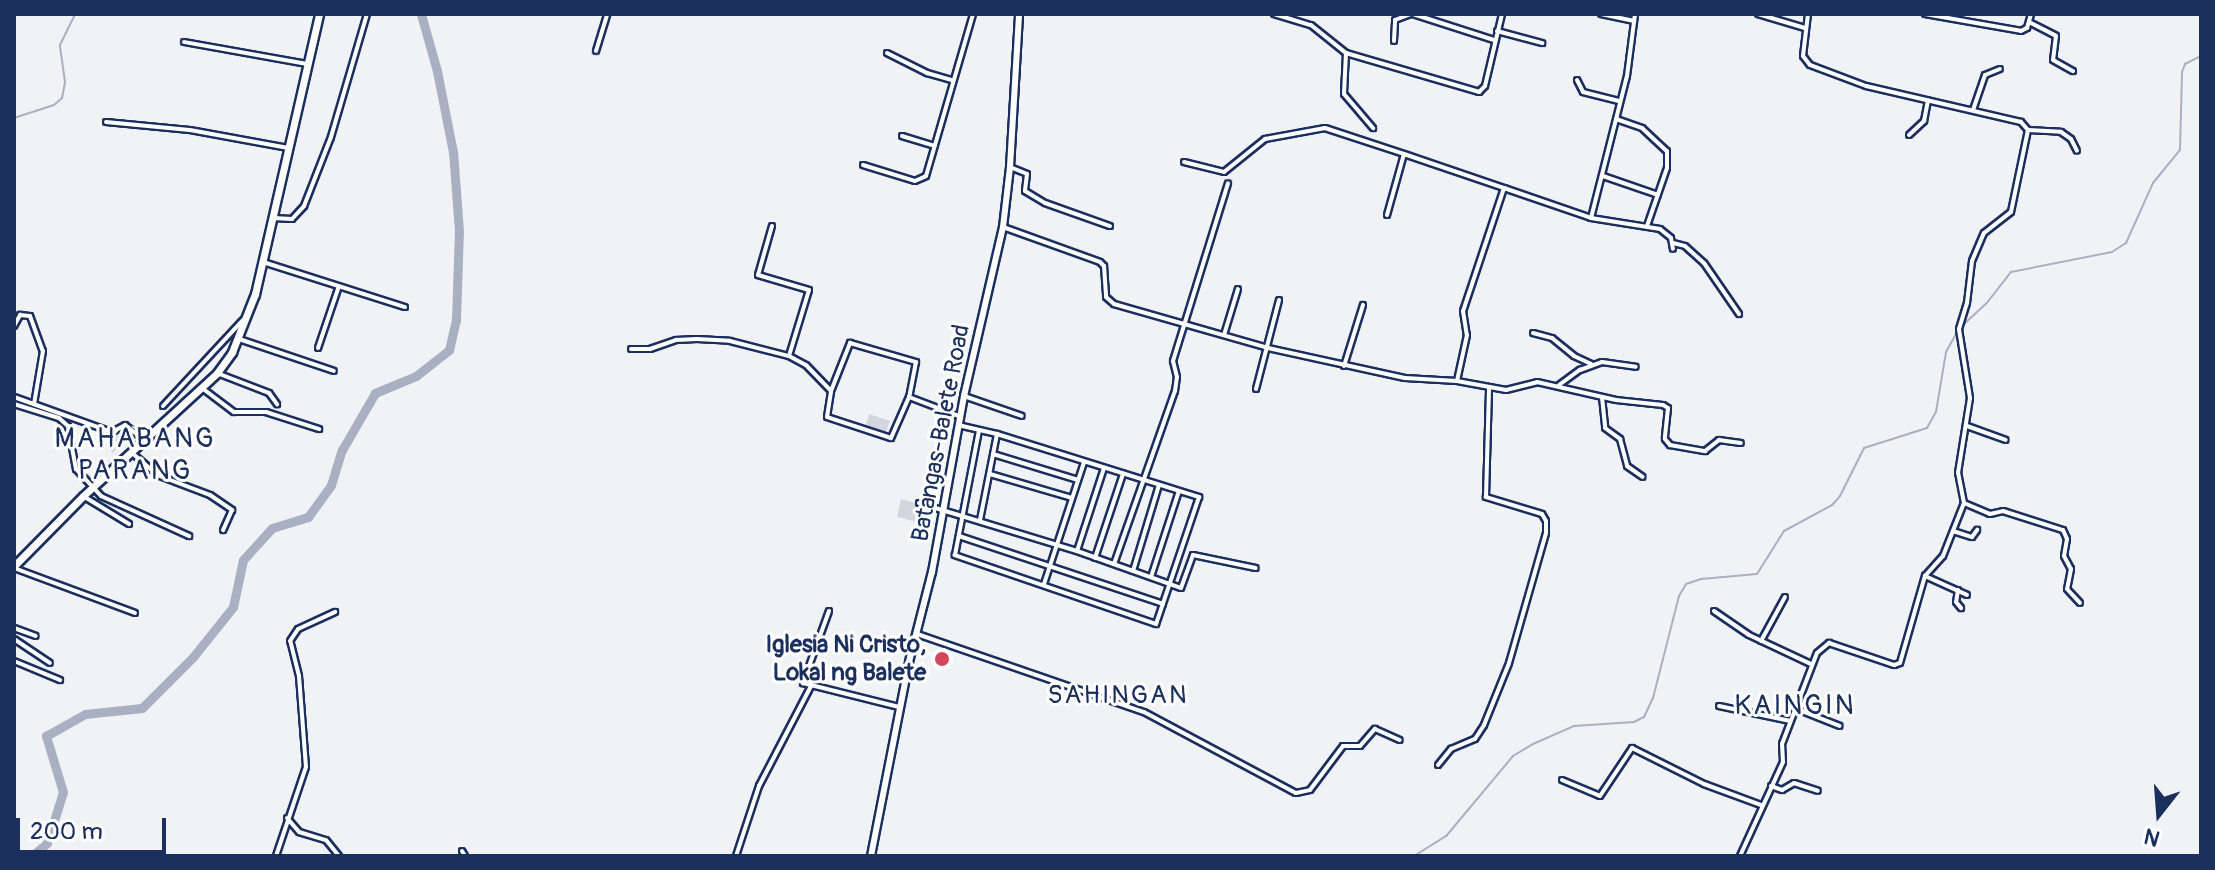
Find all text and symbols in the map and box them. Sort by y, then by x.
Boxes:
street label: Batangas-Balete Road [906,322,976,544]
district label: MAHABANG PARANG [55,422,215,488]
place label: Iglesia Ni Cristo, Lokal ng Balete [766,631,926,687]
marker: Iglesia Ni Cristo, Lokal ng Balete [933,650,951,668]
district label: SAHINGAN [1047,680,1189,712]
district label: KAINGIN [1734,689,1856,723]
north arrow [2119,774,2199,854]
scale bar [20,802,170,852]
text: 200 m [30,817,103,846]
text: N [2141,821,2163,853]

